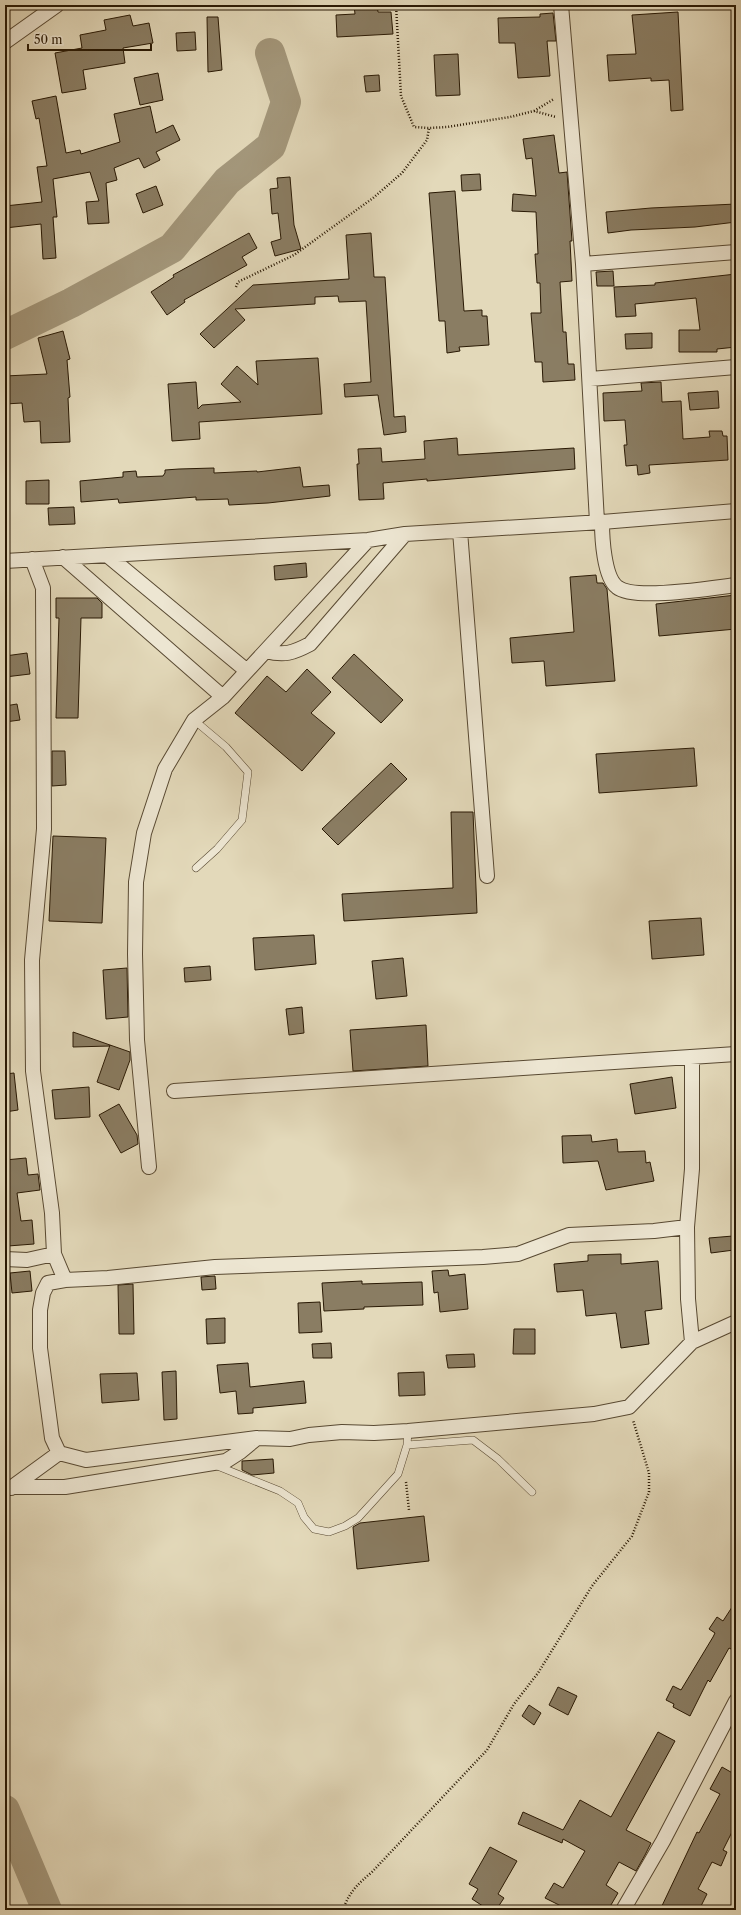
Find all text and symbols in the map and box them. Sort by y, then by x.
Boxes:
scale bar [28,26,151,52]
text: 50 m [34,32,63,47]

